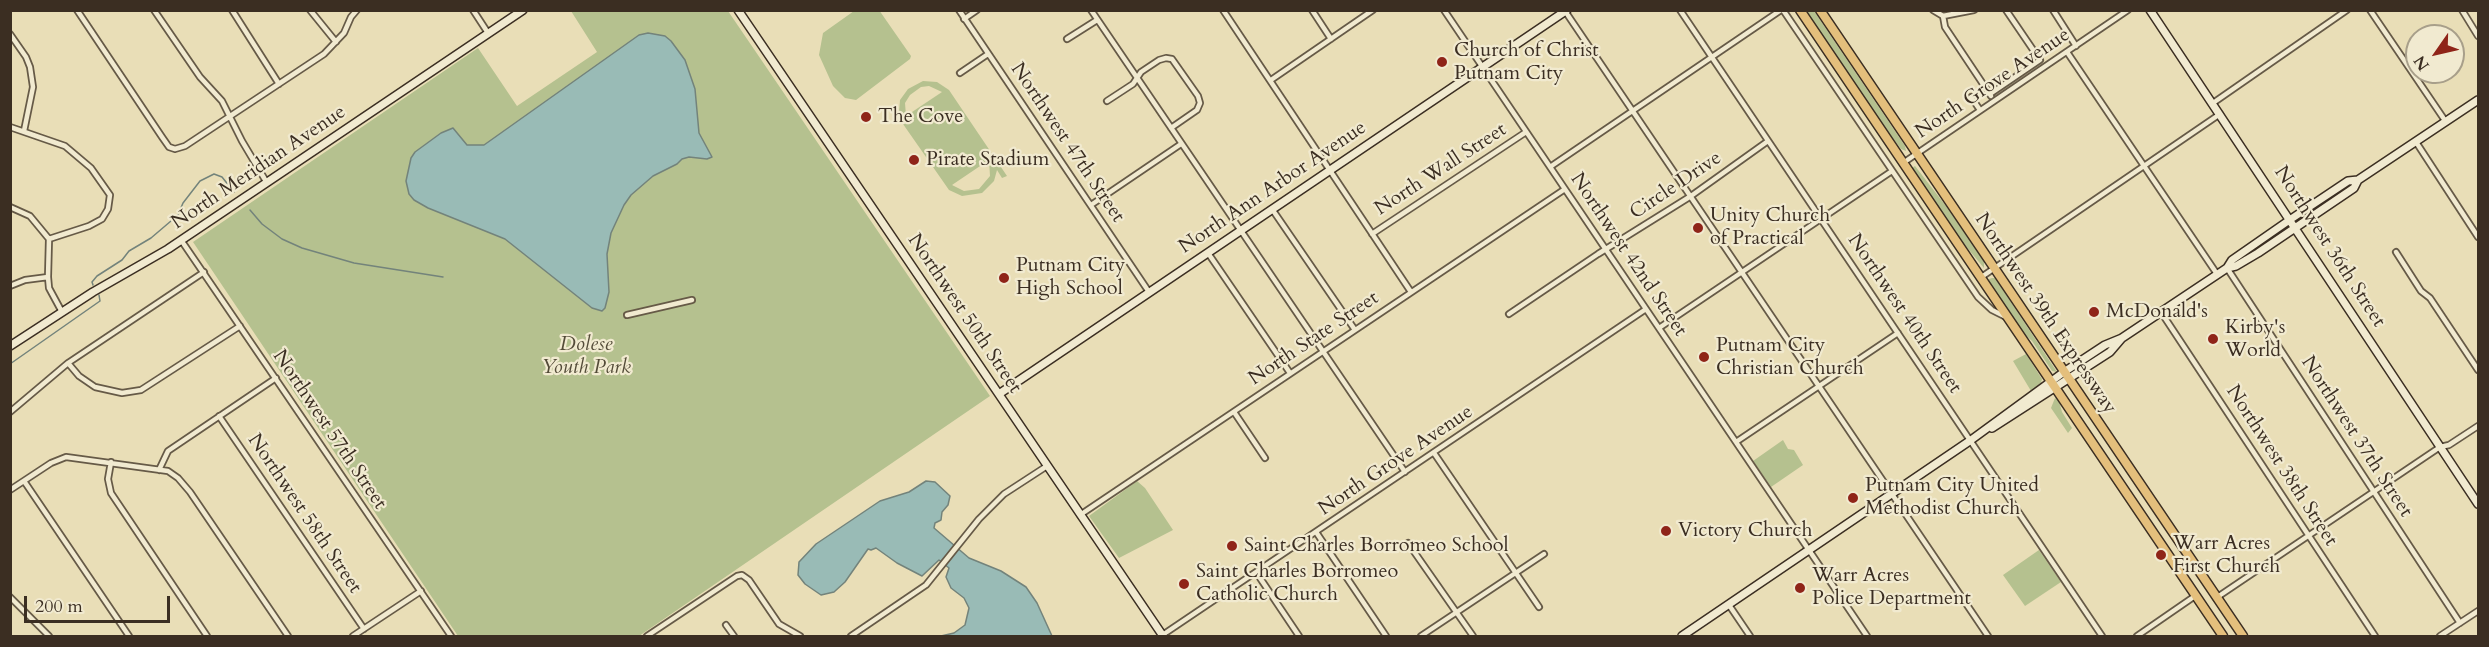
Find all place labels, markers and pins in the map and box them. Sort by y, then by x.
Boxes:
place label: Church of Christ Putnam City [1454,39,1598,86]
marker: Church of Christ Putnam City [1435,55,1449,69]
place label: The Cove [878,105,963,129]
marker: The Cove [859,110,873,124]
place label: Pirate Stadium [926,148,1049,172]
marker: Pirate Stadium [907,153,921,167]
place label: Unity Church of Practical [1710,204,1830,251]
marker: Unity Church of Practical [1691,221,1705,235]
place label: Putnam City High School [1016,254,1125,301]
marker: Putnam City High School [997,271,1011,285]
place label: McDonald's [2106,300,2208,324]
marker: McDonald's [2087,305,2101,319]
place label: Kirby's World [2225,316,2285,363]
marker: Kirby's World [2206,332,2220,346]
place label: Putnam City Christian Church [1716,334,1864,381]
marker: Putnam City Christian Church [1697,350,1711,364]
place label: Putnam City United Methodist Church [1865,474,2039,521]
marker: Putnam City United Methodist Church [1846,491,1860,505]
place label: Victory Church [1678,519,1812,543]
marker: Victory Church [1659,524,1673,538]
place label: Warr Acres First Church [2173,532,2280,579]
place label: Saint Charles Borromeo School [1244,534,1509,558]
marker: Saint Charles Borromeo School [1225,539,1239,553]
marker: Warr Acres First Church [2154,548,2168,562]
place label: Saint Charles Borromeo Catholic Church [1196,560,1398,607]
place label: Warr Acres Police Department [1812,564,1971,611]
marker: Saint Charles Borromeo Catholic Church [1177,577,1191,591]
marker: Warr Acres Police Department [1793,581,1807,595]

